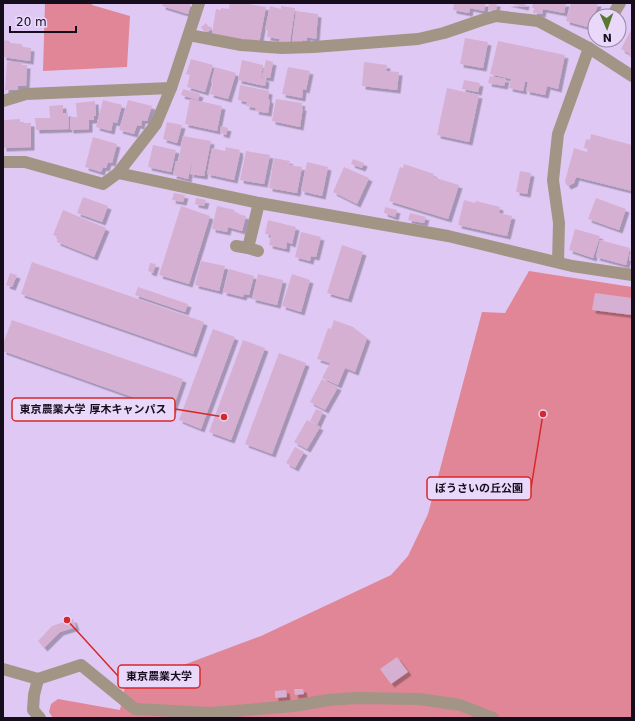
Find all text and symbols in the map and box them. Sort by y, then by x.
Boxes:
scale bar [10,8,76,34]
north arrow [587,8,627,48]
text: 20 m [16,15,47,29]
text: N [602,31,612,44]
callout: 東京農業大学 厚木キャンパス [12,398,175,421]
text: 東京農業大学 厚木キャンパス [20,403,166,416]
callout: ぼうさいの丘公園 [427,477,531,500]
text: ぼうさいの丘公園 [435,482,523,495]
callout: 東京農業大学 [118,665,200,688]
text: 東京農業大学 [126,670,192,683]

